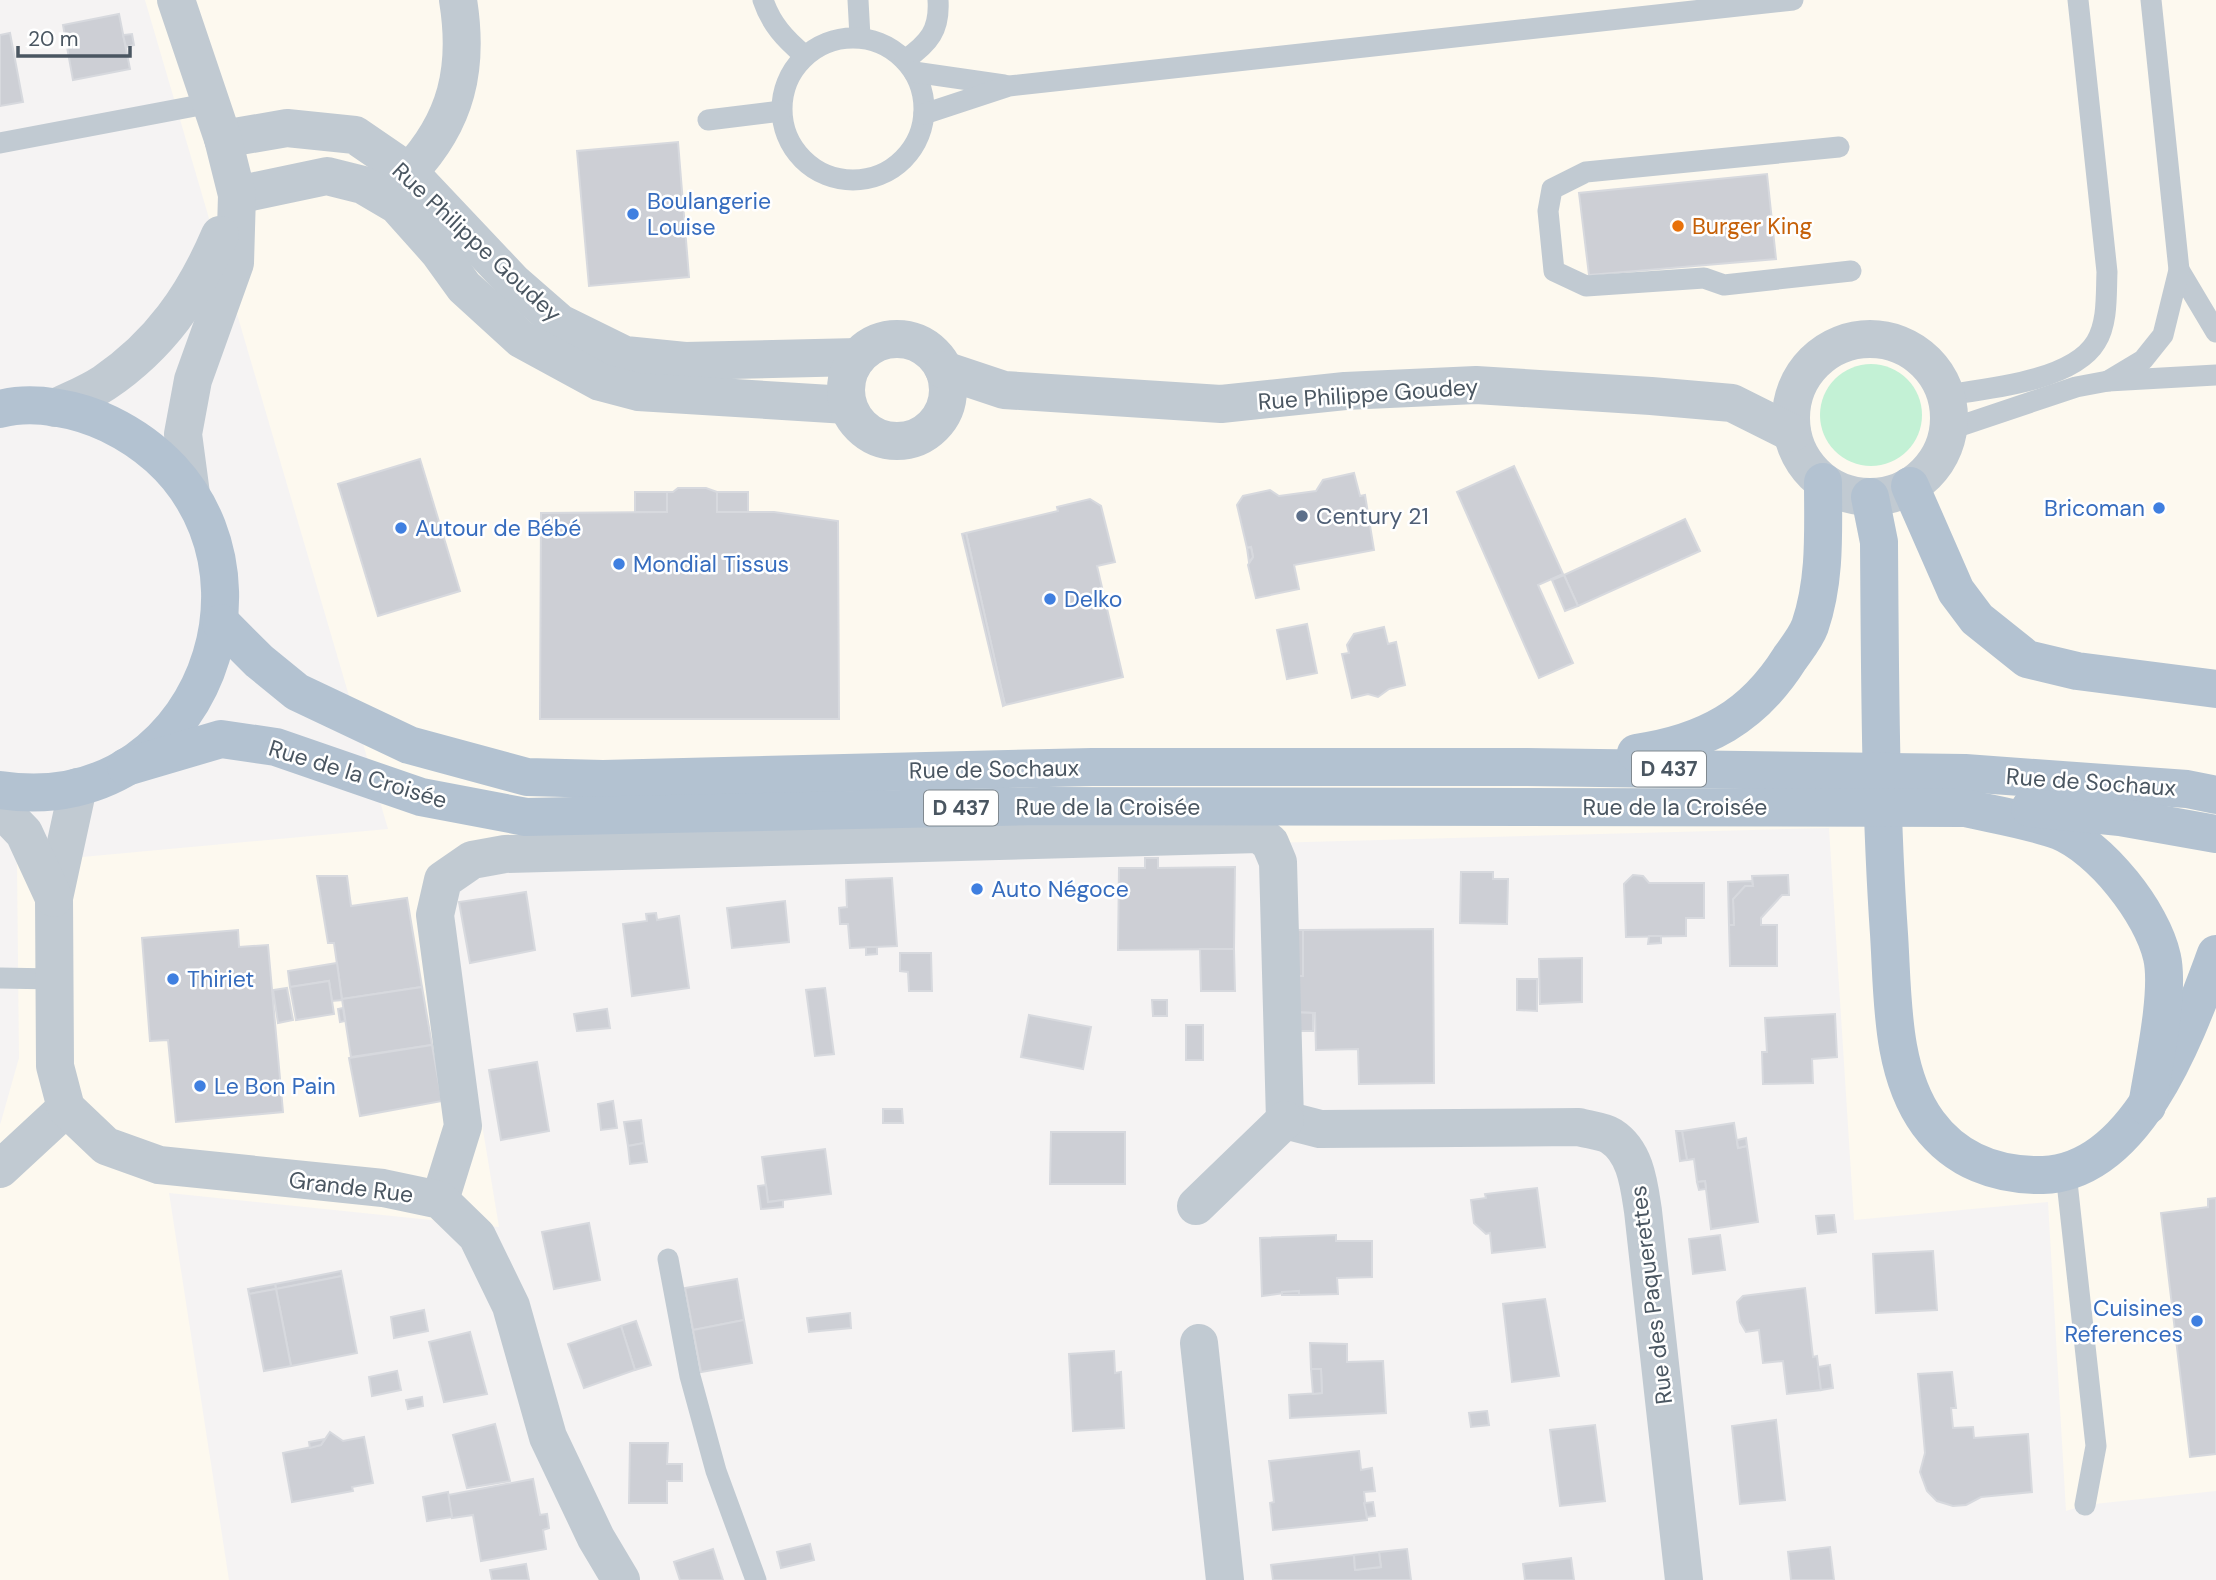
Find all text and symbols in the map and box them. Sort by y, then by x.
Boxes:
scale bar [18,14,130,58]
text: 20 m [28,25,79,53]
street label: Rue Philippe Goudey [386,156,568,328]
place label: Boulangerie Louise [647,186,771,242]
marker: Boulangerie Louise [625,206,641,222]
place label: Burger King [1692,211,1813,241]
marker: Burger King [1670,218,1686,234]
street label: Rue Philippe Goudey [1257,371,1479,417]
place label: Bricoman [2044,493,2145,523]
marker: Bricoman [2151,500,2167,516]
place label: Century 21 [1316,501,1429,531]
marker: Century 21 [1294,508,1310,524]
place label: Autour de Bébé [415,513,581,543]
marker: Autour de Bébé [393,520,409,536]
place label: Mondial Tissus [633,549,789,579]
marker: Mondial Tissus [611,556,627,572]
place label: Delko [1064,584,1122,614]
marker: Delko [1042,591,1058,607]
street label: Rue de la Croisée [265,733,451,815]
road number: D 437 [1632,752,1706,786]
street label: Rue de Sochaux [909,753,1079,785]
street label: Rue de Sochaux [2005,761,2177,803]
road number: D 437 [924,790,998,826]
street label: Rue de la Croisée [1016,792,1200,822]
street label: Rue de la Croisée [1583,792,1767,822]
place label: Auto Négoce [991,874,1129,904]
marker: Auto Négoce [969,881,985,897]
place label: Thiriet [187,964,254,994]
marker: Thiriet [165,971,181,987]
place label: Le Bon Pain [214,1071,336,1101]
marker: Le Bon Pain [192,1078,208,1094]
street label: Grande Rue [287,1164,415,1210]
street label: Rue des Paquerettes [1623,1184,1679,1406]
place label: Cuisines References [2064,1293,2183,1349]
marker: Cuisines References [2189,1313,2205,1329]

